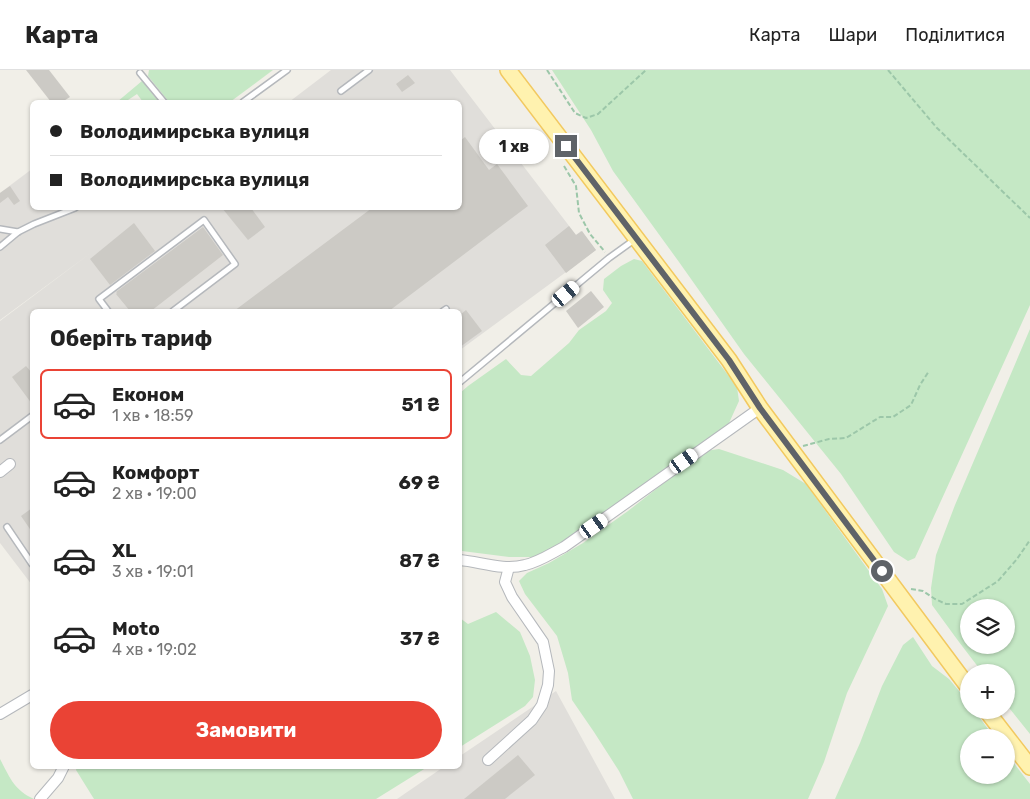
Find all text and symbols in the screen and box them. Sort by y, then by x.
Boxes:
text: Карта [25,21,98,49]
text: Карта [749,24,800,46]
text: Шари [828,24,877,46]
text: Поділитися [905,24,1005,46]
text: Володимирська вулиця [80,120,309,143]
callout: 1 хв [478,128,548,164]
route end [555,135,577,157]
text: 1 хв [499,137,529,156]
text: Володимирська вулиця [80,168,309,191]
car [549,279,582,309]
text: Оберіть тариф [50,325,212,352]
icon: car [52,382,97,427]
text: Економ [112,383,184,406]
text: 51 ₴ [401,393,440,416]
text: 1 хв · 18:59 [112,406,194,425]
car [667,446,700,476]
icon: car [52,460,97,505]
text: Комфорт [112,461,199,484]
text: 69 ₴ [399,471,440,494]
text: 2 хв · 19:00 [112,484,197,503]
car [577,511,610,541]
icon: car [52,538,97,583]
text: XL [112,539,136,562]
text: 87 ₴ [399,549,440,572]
route start [871,560,893,582]
text: 3 хв · 19:01 [112,562,194,581]
map controls [960,599,1015,784]
button: layers [960,599,1015,654]
icon: car [52,616,97,661]
text: Moto [112,617,160,640]
text: 37 ₴ [400,627,440,650]
text: 4 хв · 19:02 [112,640,197,659]
button: + [960,664,1015,719]
button: Замовити [50,701,442,759]
button: − [960,729,1015,784]

